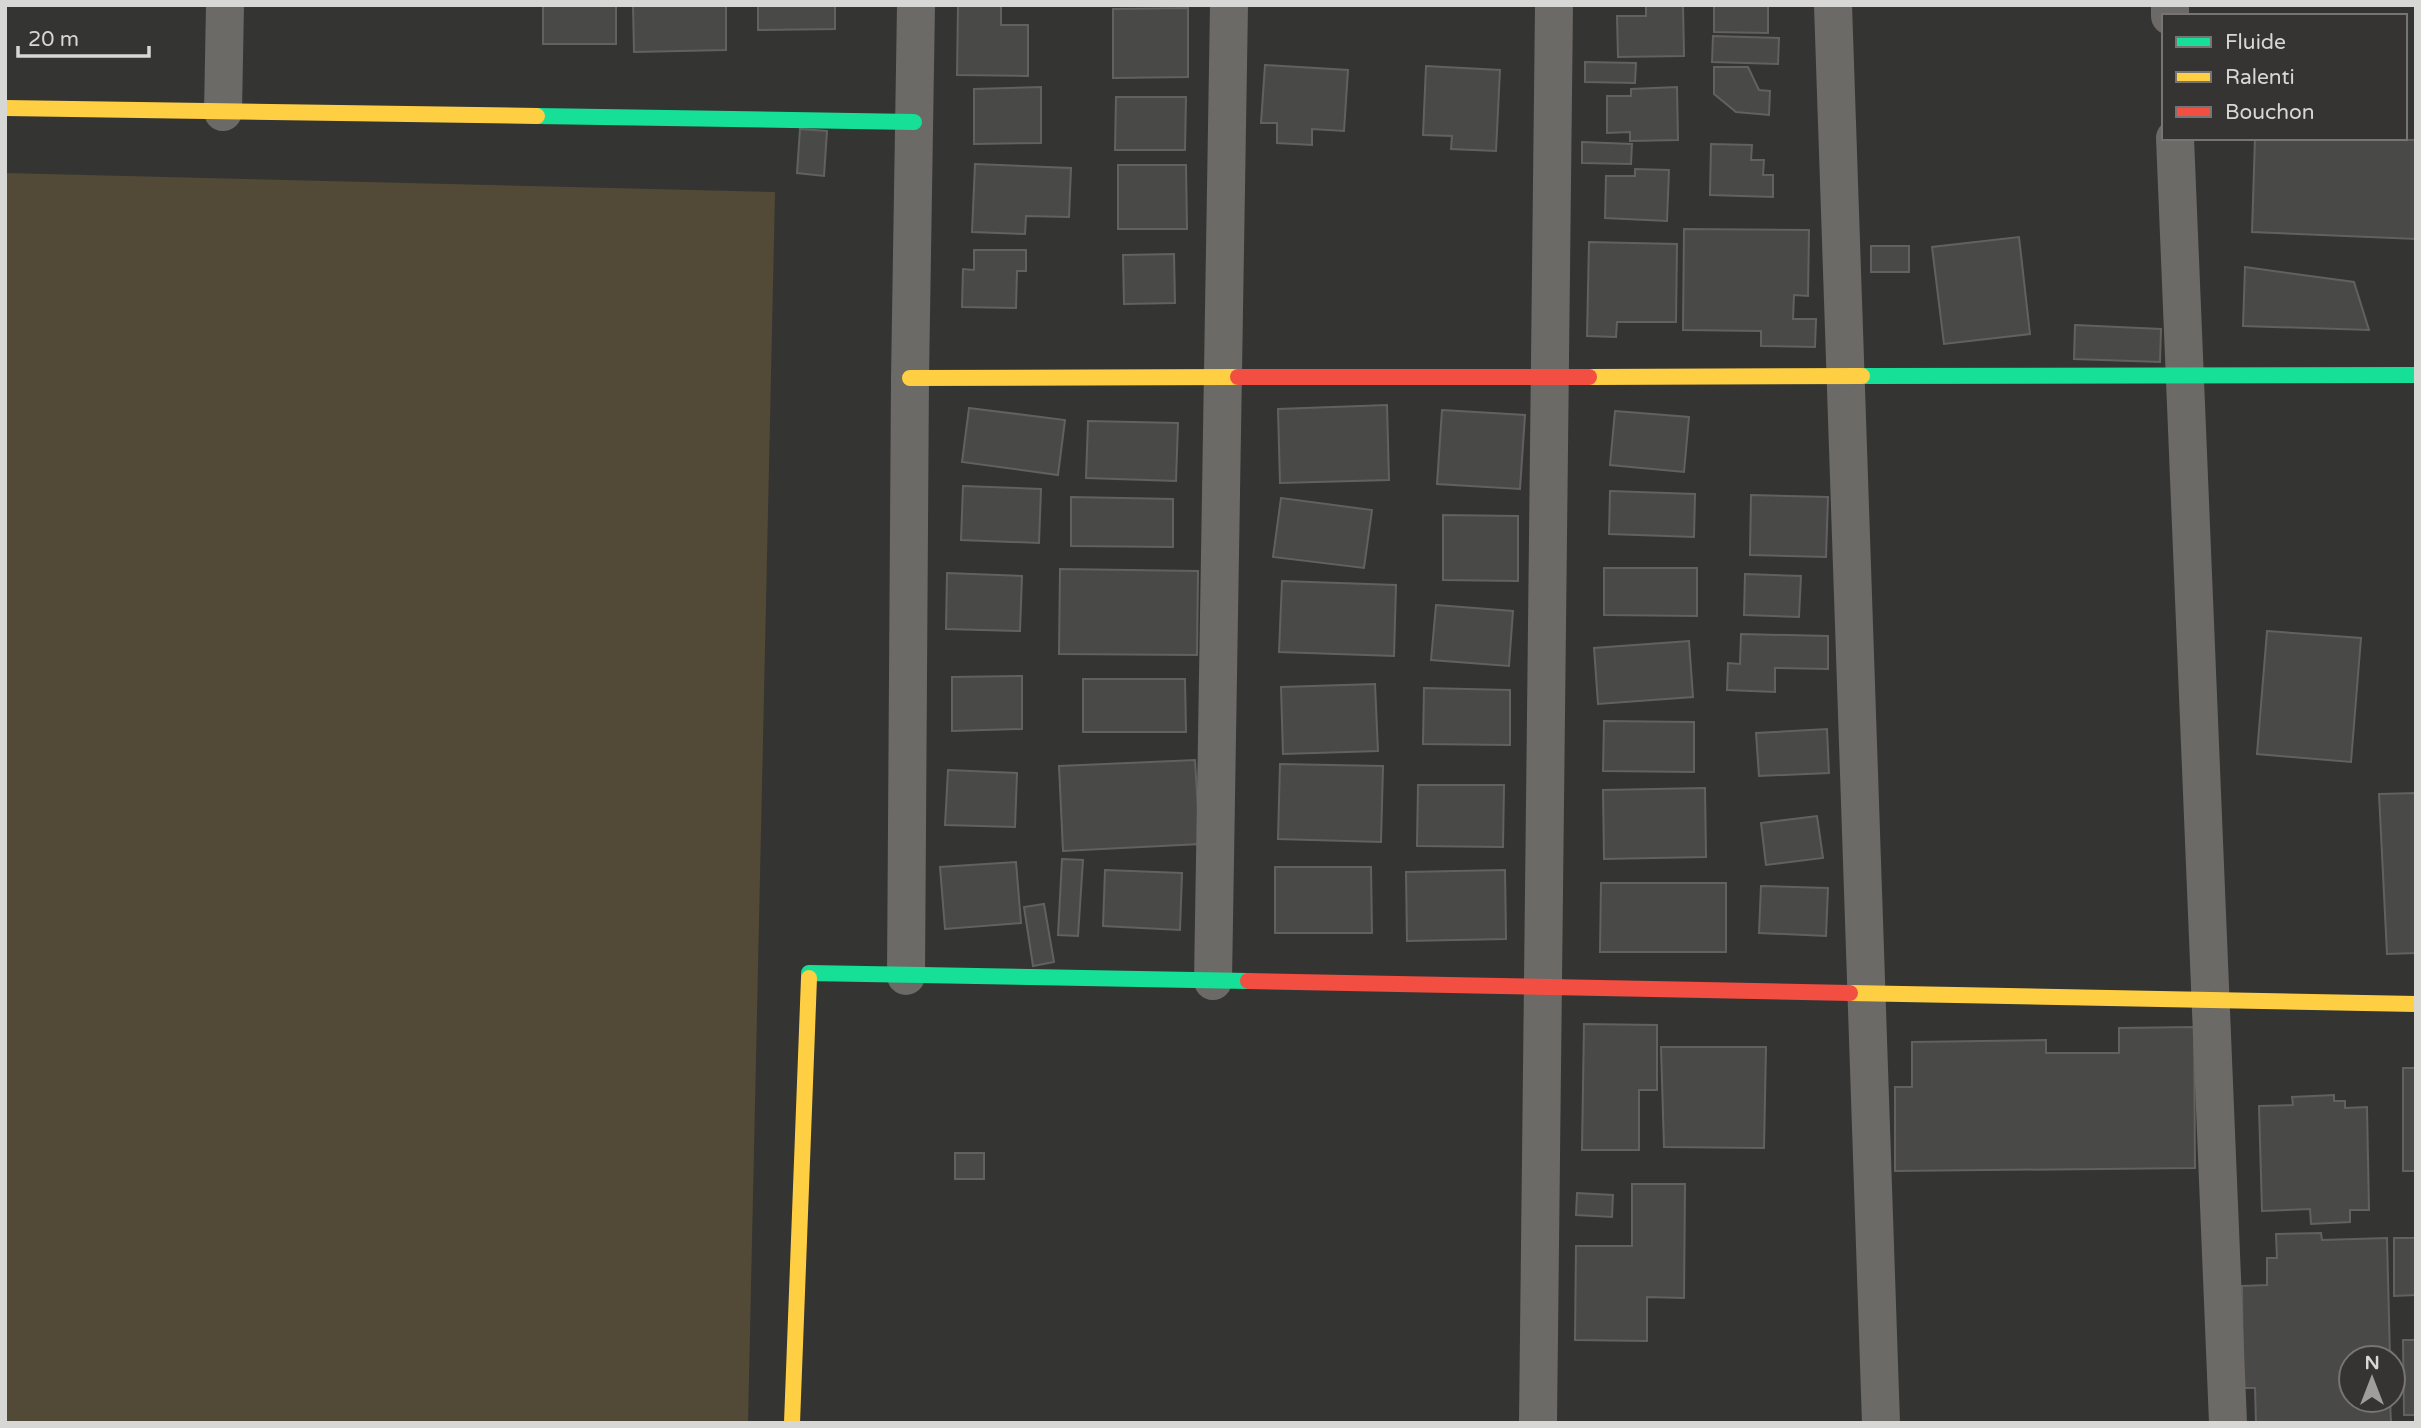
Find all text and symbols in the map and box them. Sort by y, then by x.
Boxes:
scale bar [18,14,149,58]
legend [2162,14,2407,140]
text: 20 m [28,27,79,52]
text: Fluide [2225,30,2286,55]
text: Ralenti [2225,65,2295,90]
text: Bouchon [2225,100,2315,125]
north arrow [2337,1344,2407,1414]
text: N [2364,1352,2380,1374]

